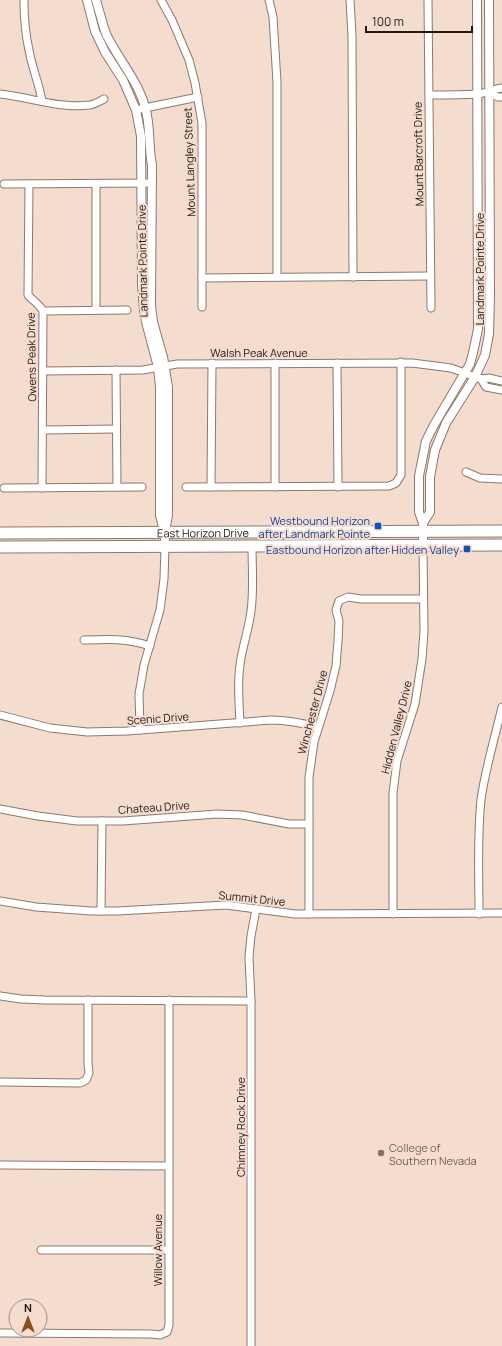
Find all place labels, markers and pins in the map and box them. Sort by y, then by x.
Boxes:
place label: Westbound Horizon after Landmark Pointe [259,513,371,541]
marker: Westbound Horizon after Landmark Pointe [373,521,383,531]
place label: Eastbound Horizon after Hidden Valley [266,542,459,557]
marker: Eastbound Horizon after Hidden Valley [462,544,472,554]
place label: College of Southern Nevada [389,1140,477,1168]
marker: College of Southern Nevada [376,1148,386,1158]

